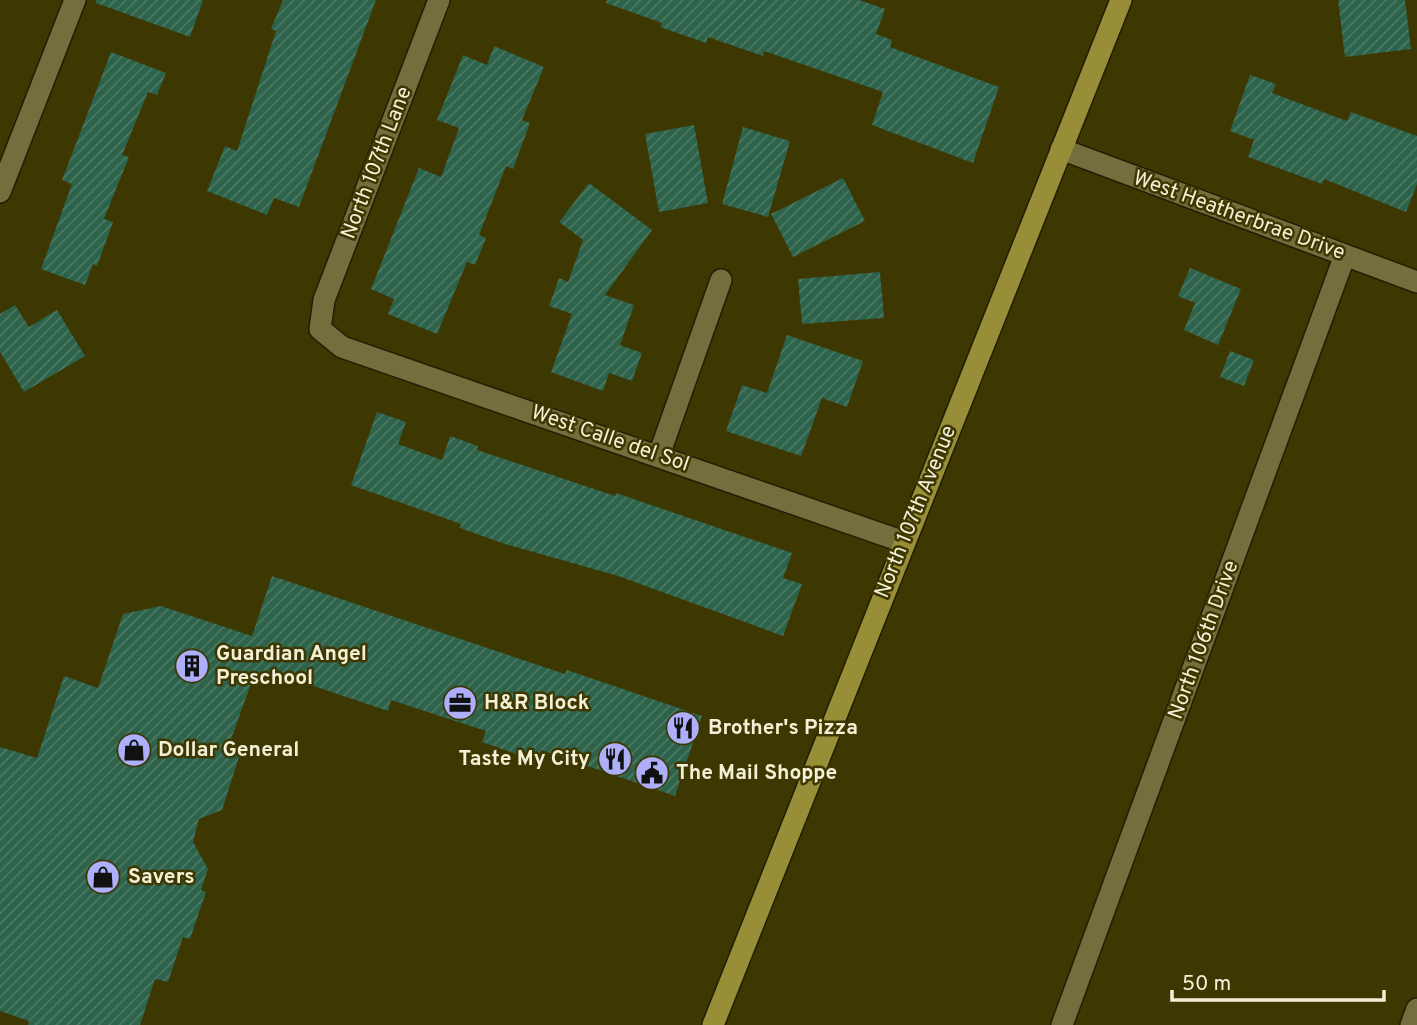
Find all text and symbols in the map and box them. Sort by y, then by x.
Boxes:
street label: North 107th Lane [336,83,418,243]
street label: West Heatherbrae Drive [1129,165,1349,267]
street label: West Calle del Sol [527,399,693,479]
street label: North 107th Avenue [869,422,963,602]
street label: North 106th Drive [1163,557,1245,723]
place label: Guardian Angel Preschool [216,641,367,692]
building icon: Guardian Angel Preschool [173,647,211,685]
office icon: H&R Block [441,684,479,722]
place label: H&R Block [484,690,590,717]
restaurant icon: Brother's Pizza [664,709,702,747]
place label: Brother's Pizza [708,715,858,742]
shop icon: Dollar General [115,731,153,769]
place label: Dollar General [158,737,299,764]
restaurant icon: Taste My City [596,740,634,778]
place label: Taste My City [459,746,590,773]
public building icon: The Mail Shoppe [633,754,671,792]
place label: The Mail Shoppe [676,760,837,787]
shop icon: Savers [84,858,122,896]
place label: Savers [128,864,195,891]
scale bar [1172,958,1384,1002]
text: 50 m [1182,971,1231,998]

